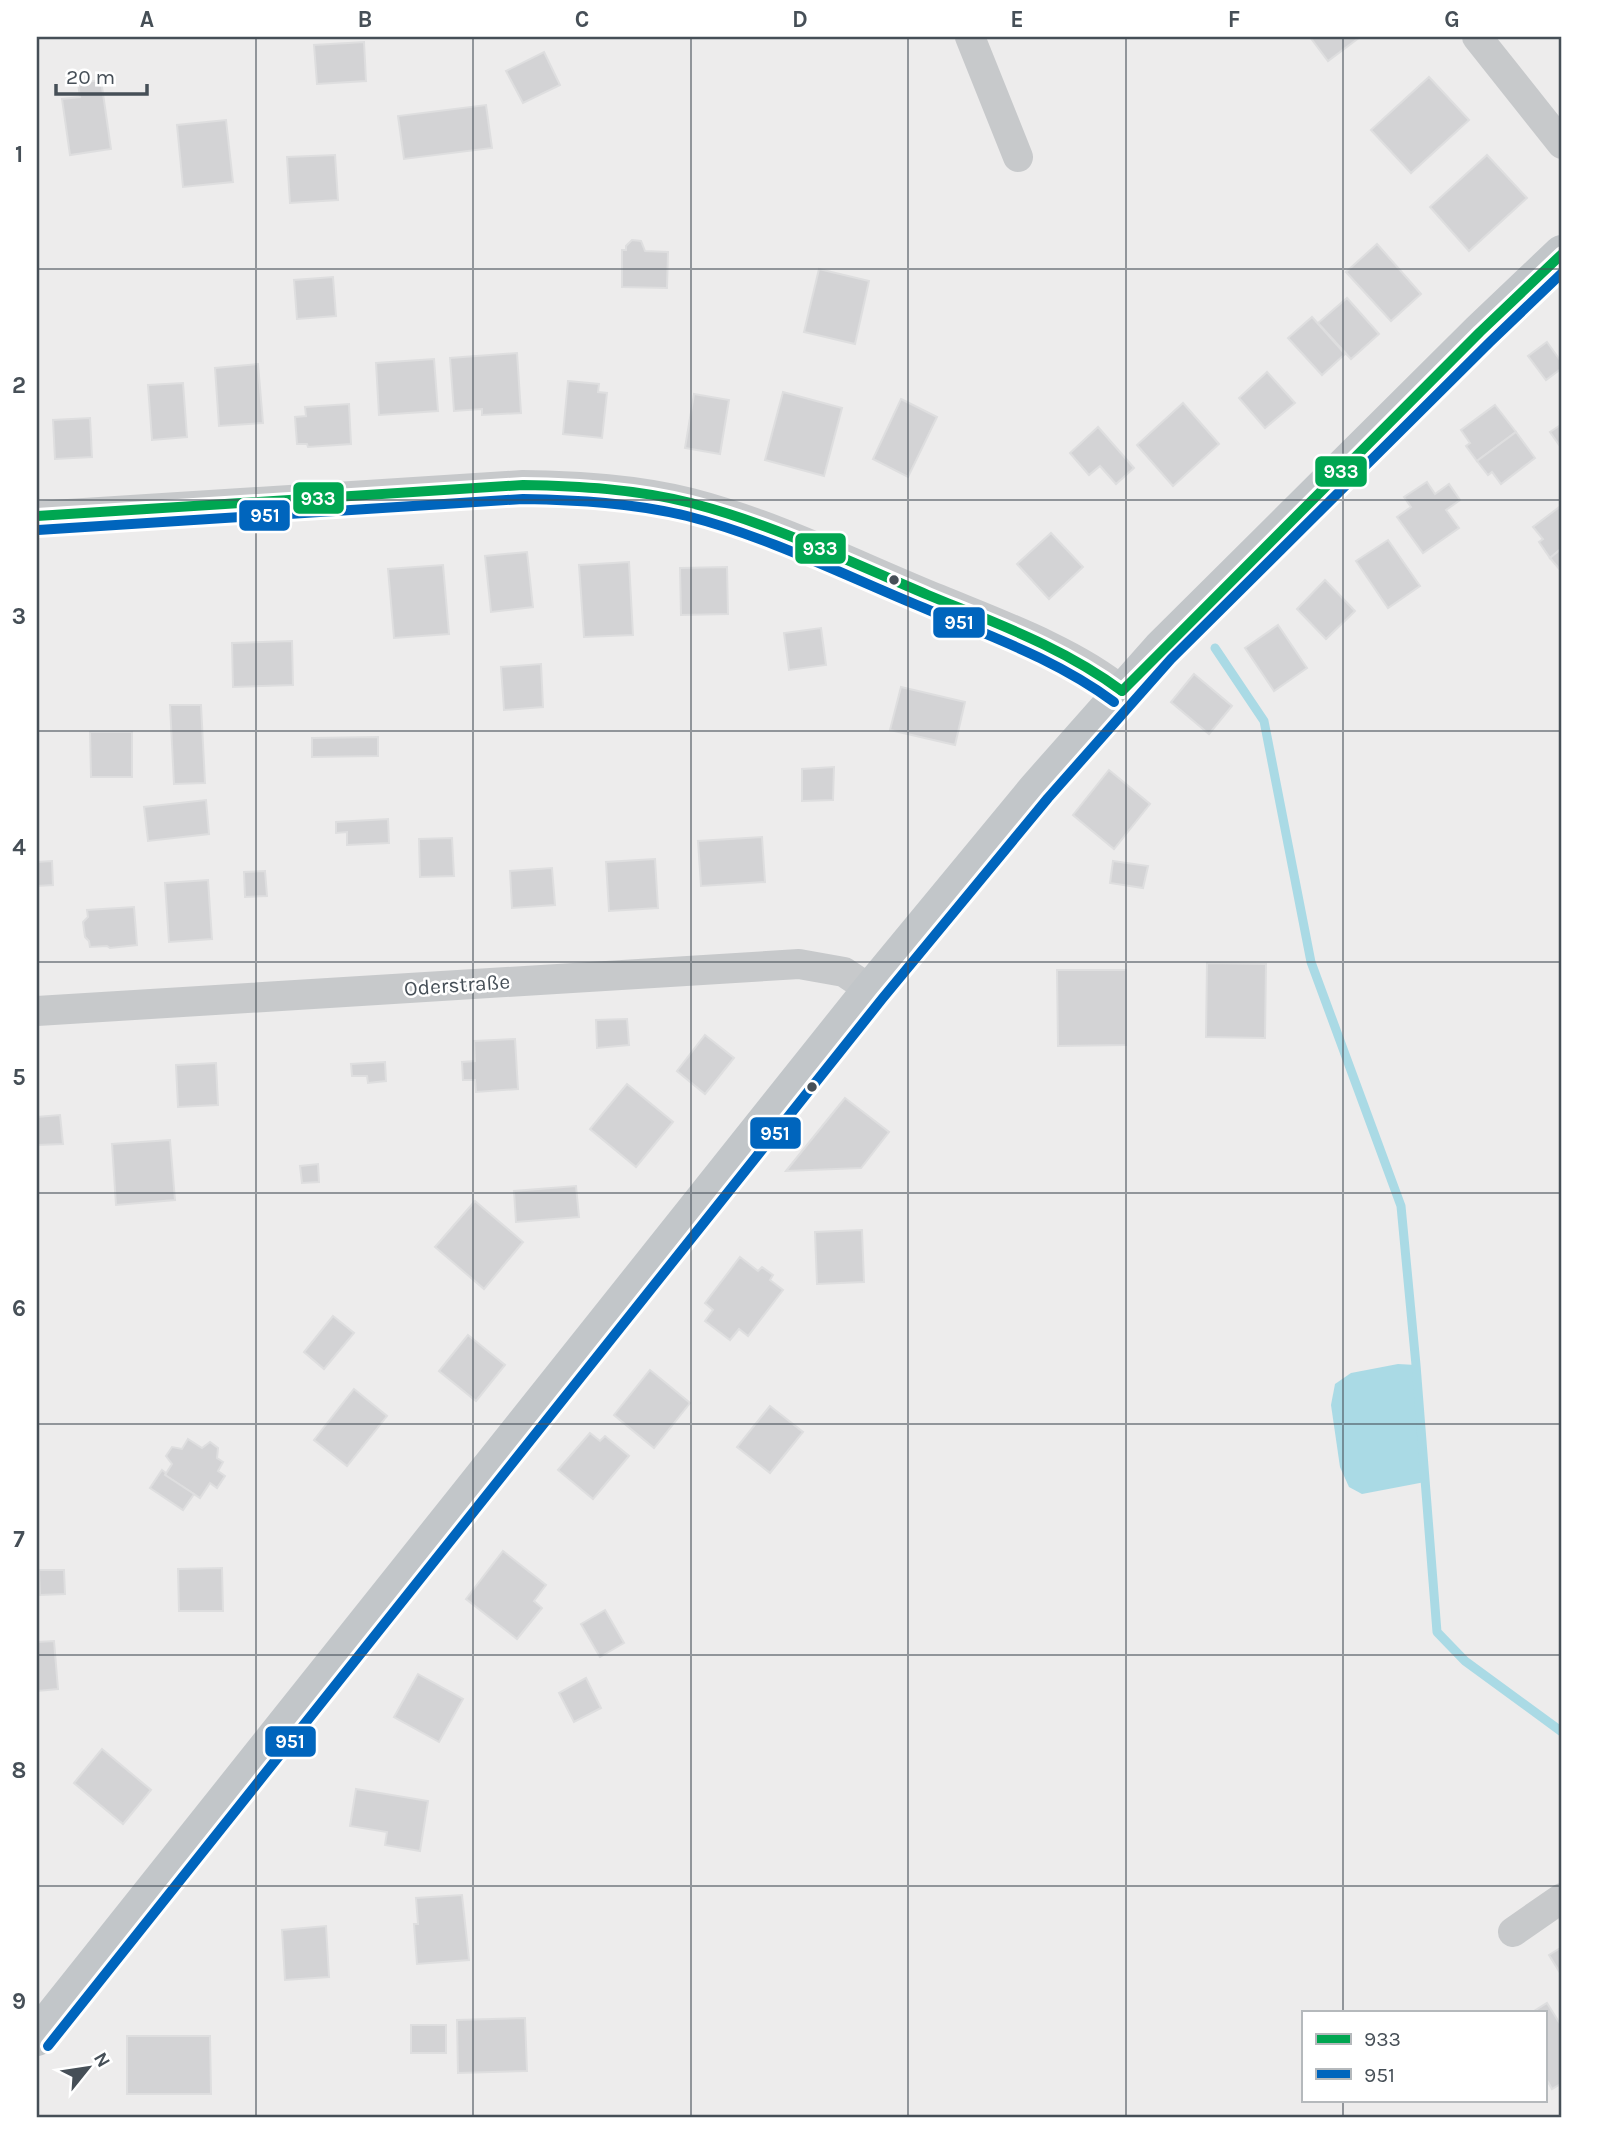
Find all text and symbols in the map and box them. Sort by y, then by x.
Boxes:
text: A [140,6,154,33]
text: B [358,6,372,33]
text: C [575,6,589,33]
text: D [792,6,808,33]
text: E [1010,6,1024,33]
text: F [1228,6,1240,33]
text: G [1444,6,1460,33]
scale bar [56,52,147,96]
text: 20 m [66,65,115,89]
text: 1 [15,141,23,168]
text: 2 [12,372,26,399]
line badge: 933 [1314,455,1368,488]
text: 933 [1323,461,1359,483]
line badge: 933 [292,481,345,515]
text: 933 [300,488,336,510]
line badge: 951 [238,499,291,532]
text: 951 [250,505,280,527]
line badge: 933 [794,532,847,565]
text: 933 [802,538,838,560]
unlabelled marker [887,573,901,587]
text: 3 [12,603,26,630]
line badge: 951 [932,606,986,639]
text: 951 [944,612,974,634]
text: 4 [12,834,26,861]
street label: Oderstraße [403,969,511,1001]
text: 5 [12,1064,26,1091]
unlabelled marker [805,1080,819,1094]
line badge: 951 [749,1116,802,1150]
text: 951 [760,1123,790,1145]
text: 6 [12,1295,26,1322]
text: 7 [13,1526,25,1553]
line badge: 951 [264,1725,317,1758]
text: 951 [275,1731,305,1753]
text: 8 [12,1757,26,1784]
text: 9 [12,1988,26,2015]
legend [1302,2011,1546,2102]
text: 933 [1364,2027,1401,2051]
north arrow [52,2032,122,2102]
text: N [89,2049,115,2071]
text: 951 [1364,2063,1395,2087]

